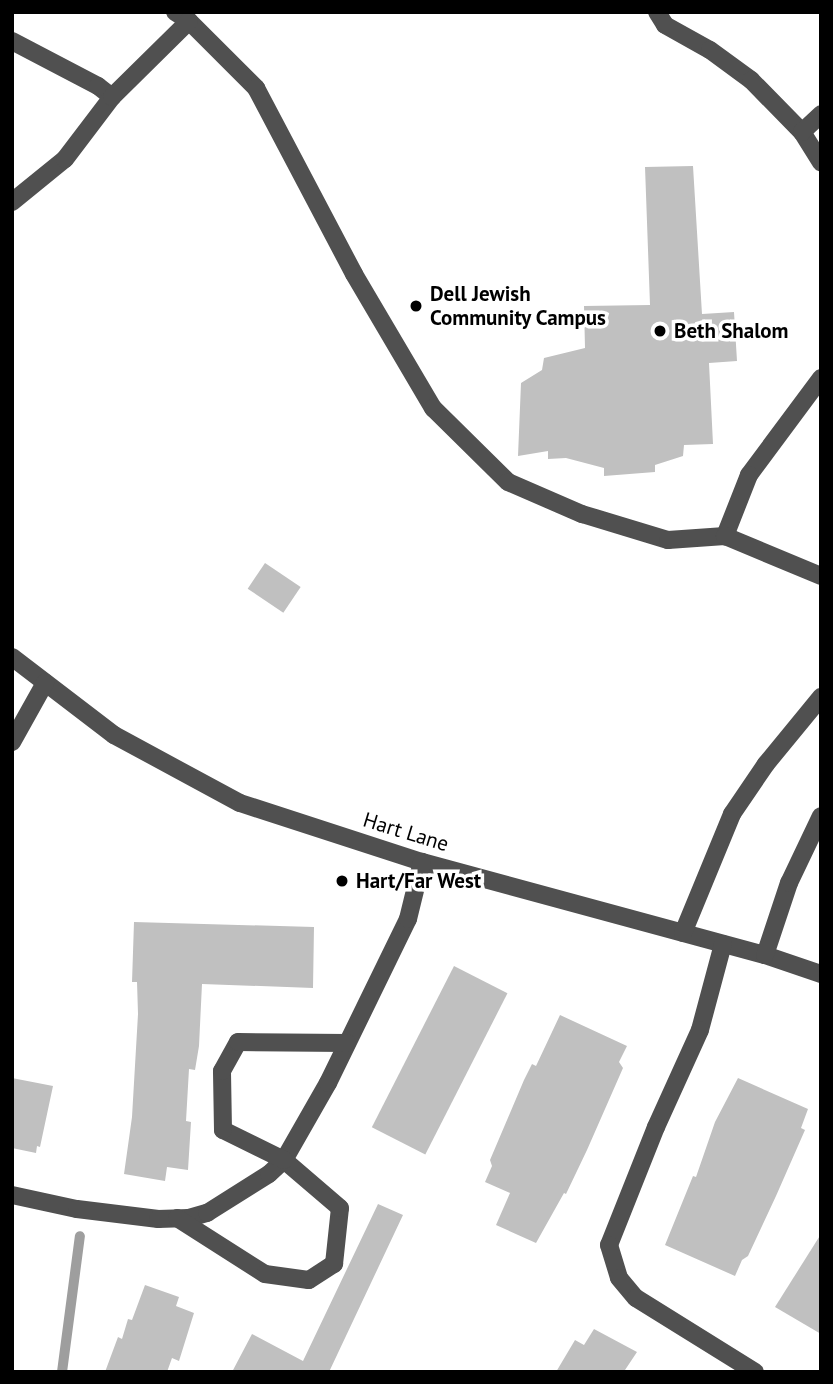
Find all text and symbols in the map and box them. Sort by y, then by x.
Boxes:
place label: Dell Jewish Community Campus [430,281,607,331]
marker: Dell Jewish Community Campus [408,298,424,314]
place label: Beth Shalom [674,318,789,344]
marker: Beth Shalom [652,323,668,339]
street label: Hart Lane [360,807,452,857]
place label: Hart/Far West [356,868,482,894]
marker: Hart/Far West [334,873,350,889]

